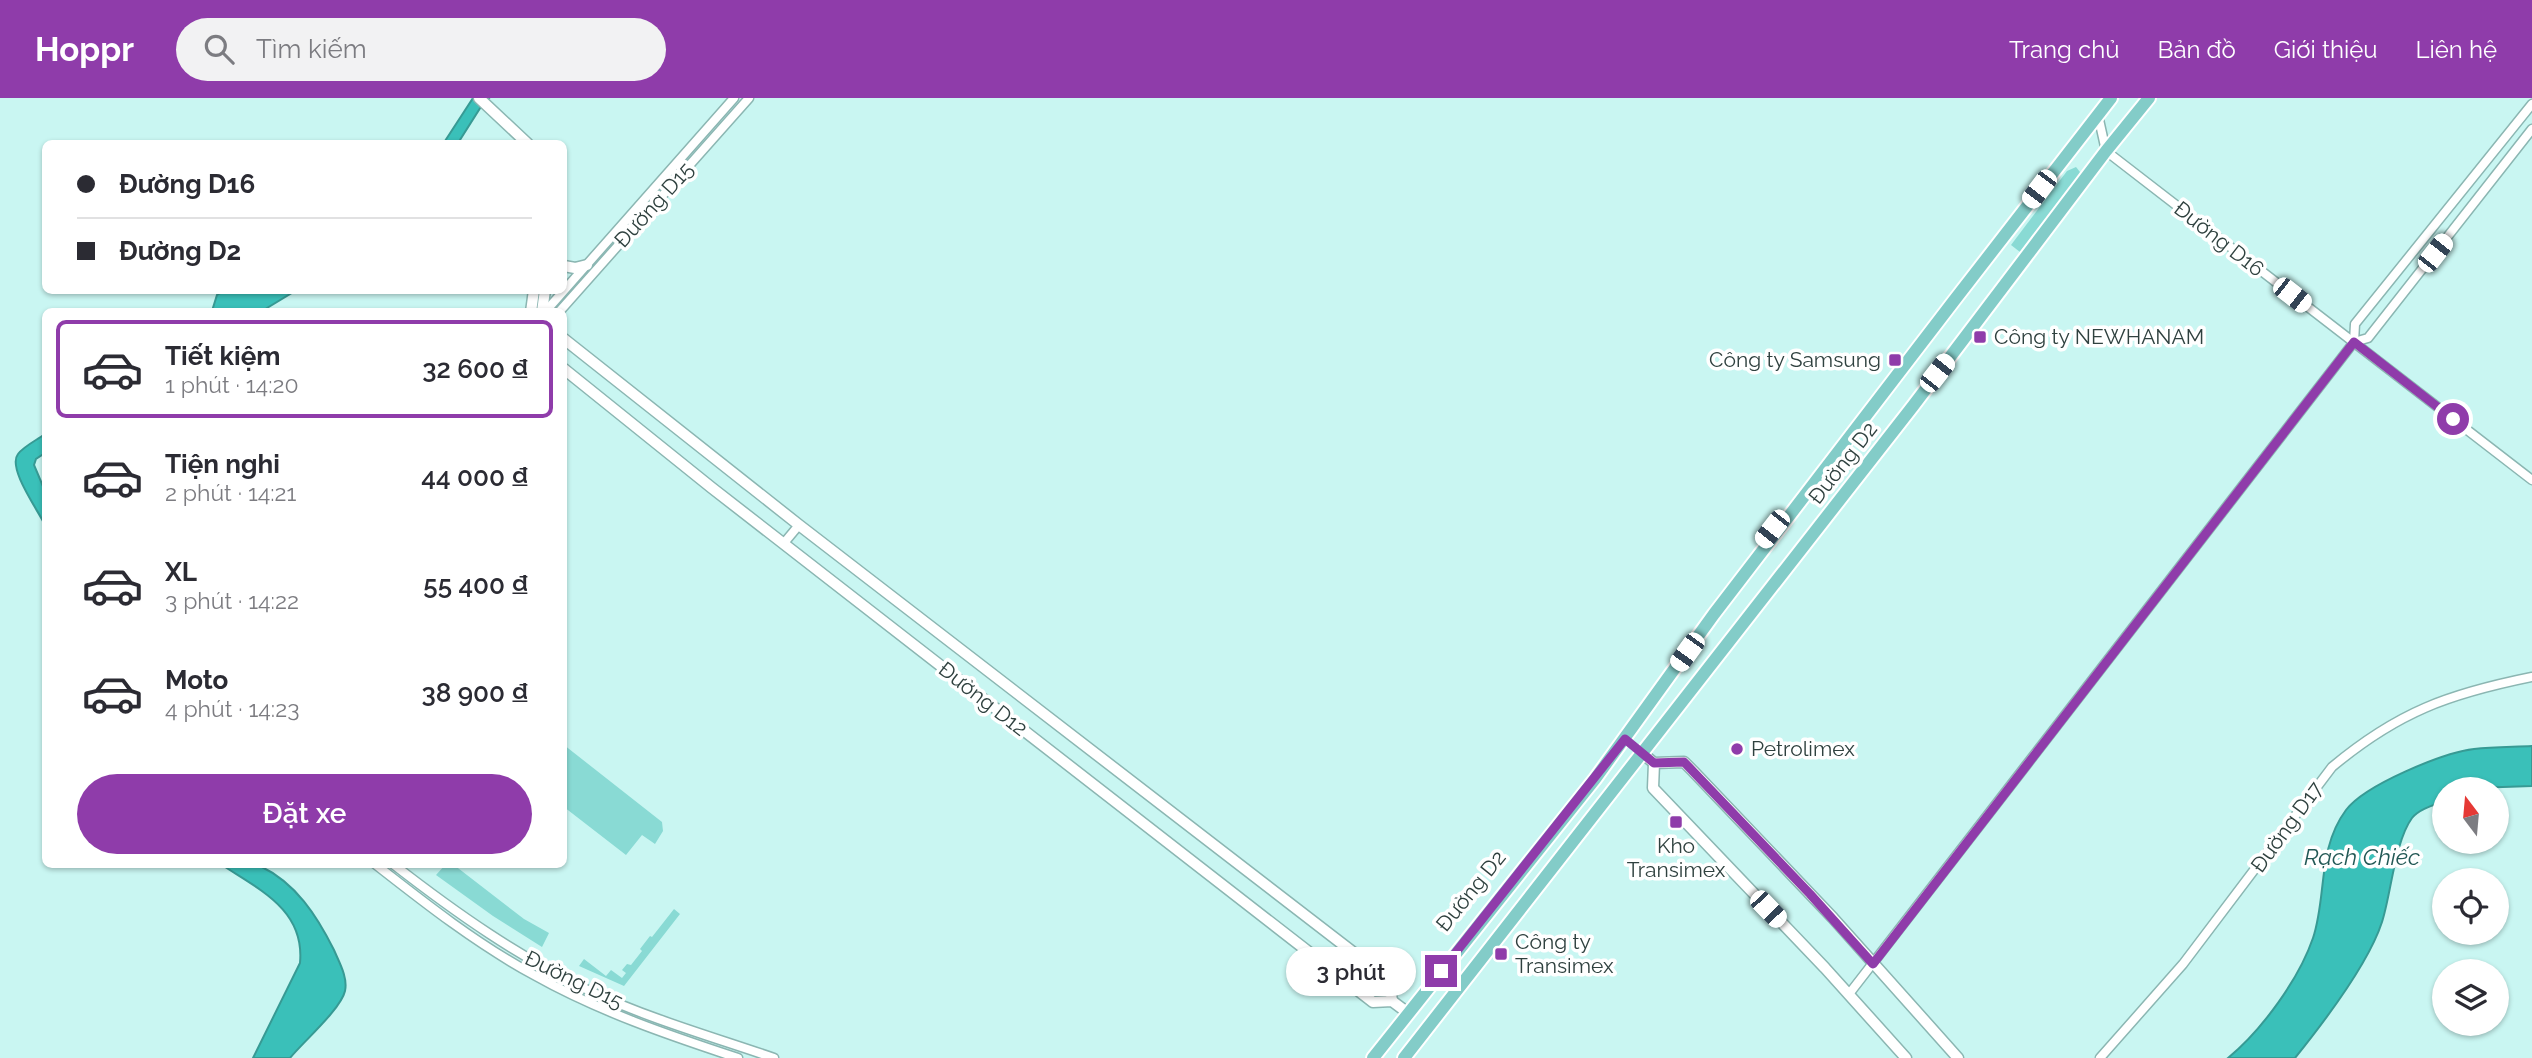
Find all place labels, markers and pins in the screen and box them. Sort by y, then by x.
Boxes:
place label: Công ty NEWHANAM [1994,324,2204,349]
marker: Công ty NEWHANAM [1972,329,1988,345]
place label: Công ty Samsung [1709,347,1881,372]
marker: Công ty Samsung [1887,352,1903,368]
place label: Petrolimex [1751,736,1855,761]
marker: Petrolimex [1729,741,1745,757]
marker: Kho Transimex [1668,814,1684,830]
place label: Kho Transimex [1627,833,1726,882]
place label: Công ty Transimex [1515,929,1614,978]
marker: Công ty Transimex [1493,946,1509,962]

